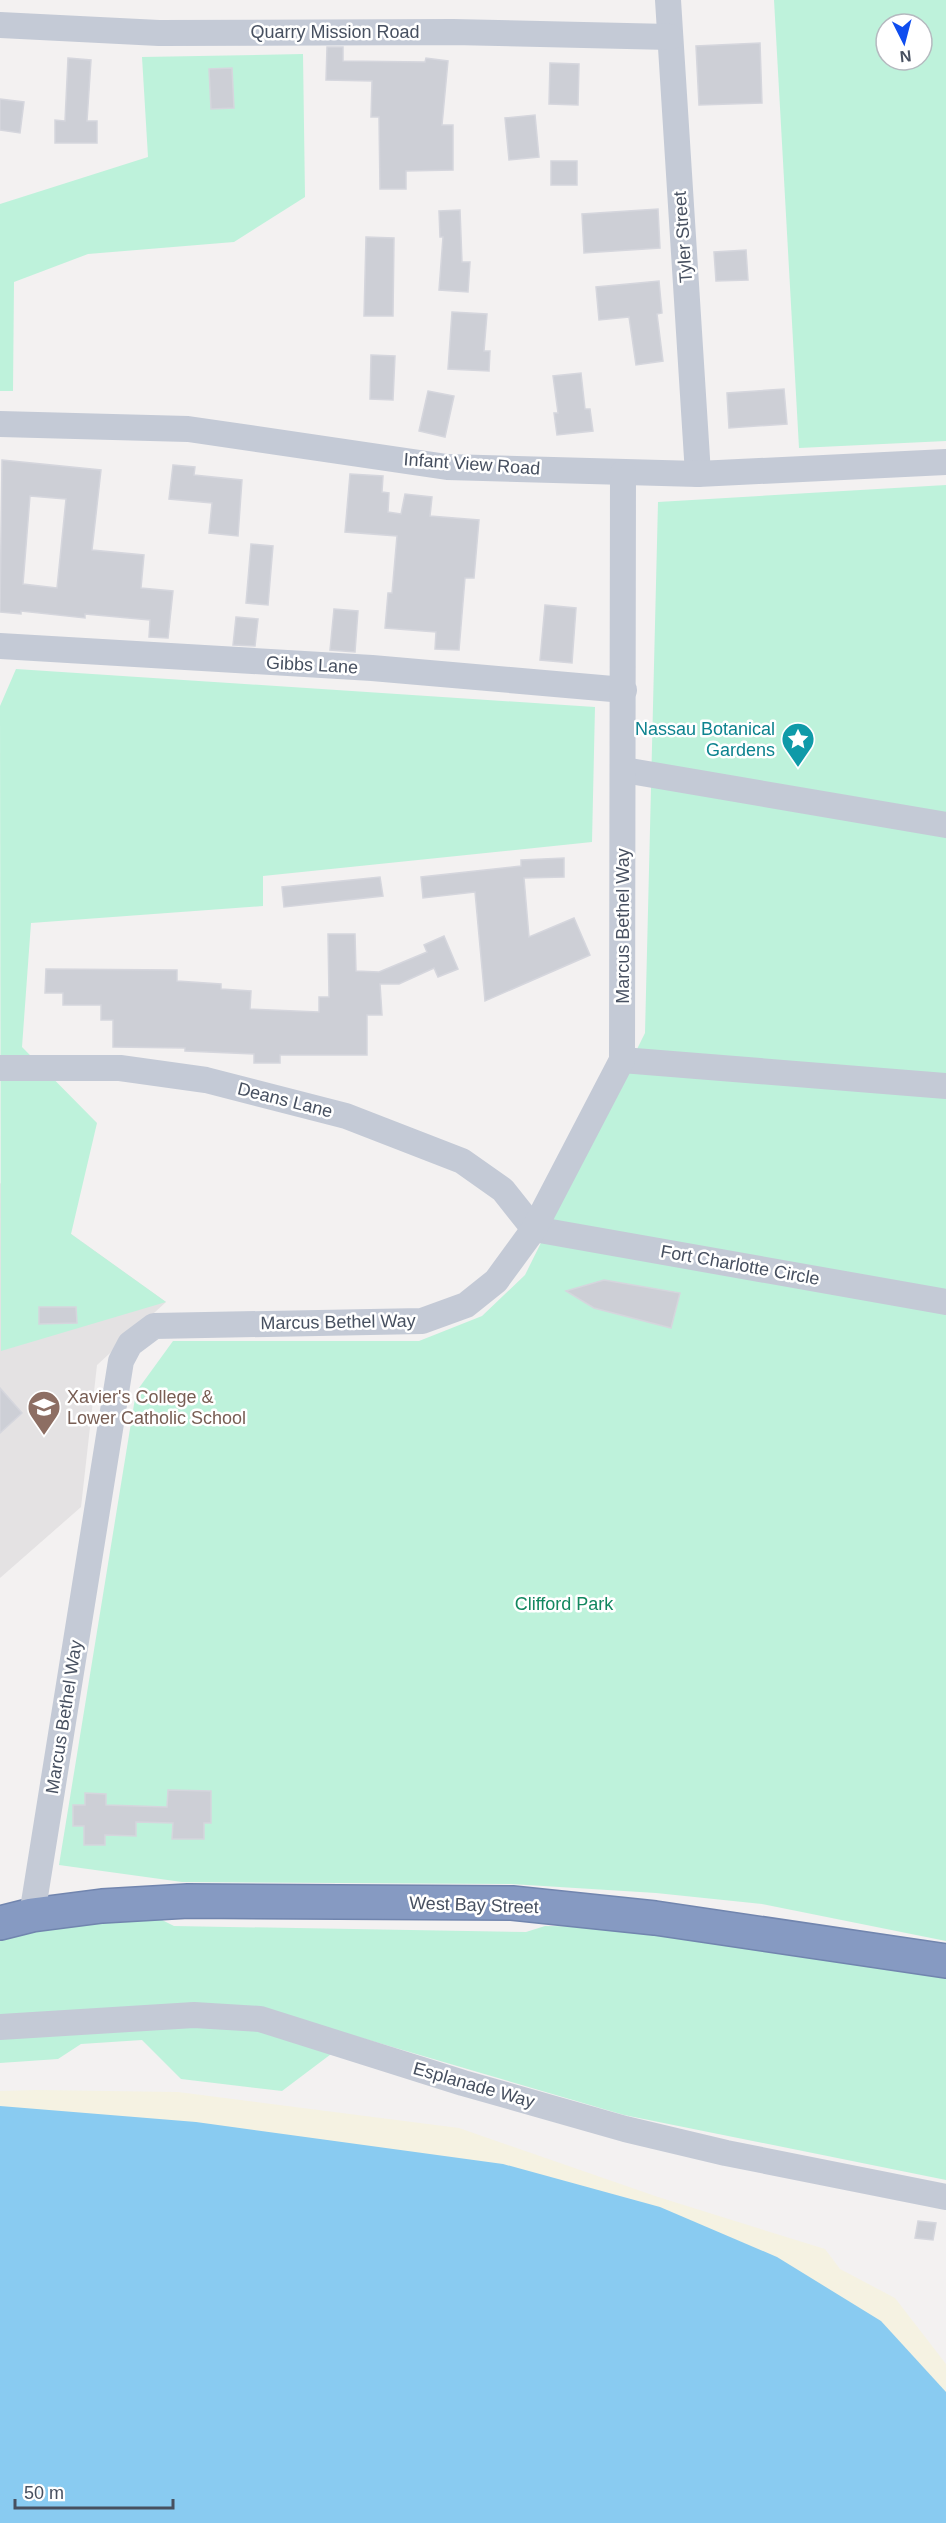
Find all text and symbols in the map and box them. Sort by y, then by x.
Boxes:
north arrow [874,12,934,72]
street label: Quarry Mission Road [250,22,420,42]
text: N [899,47,912,65]
street label: Tyler Street [670,190,696,284]
street label: Infant View Road [403,449,541,479]
street label: Gibbs Lane [266,653,358,677]
place label: Nassau Botanical Gardens [635,719,775,760]
place icon: Nassau Botanical Gardens [780,721,816,768]
street label: Marcus Bethel Way [613,848,633,1004]
street label: Deans Lane [235,1079,335,1121]
street label: Fort Charlotte Circle [659,1241,821,1289]
street label: Marcus Bethel Way [260,1311,416,1333]
place label: Xavier's College & Lower Catholic School [67,1387,246,1428]
school or university icon: Xavier's College & Lower Catholic School [26,1389,62,1436]
park label: Clifford Park [515,1594,614,1614]
street label: Marcus Bethel Way [42,1639,86,1795]
street label: West Bay Street [409,1893,539,1917]
street label: Esplanade Way [411,2058,537,2112]
scale bar [15,2472,172,2510]
text: 50 m [24,2483,64,2503]

